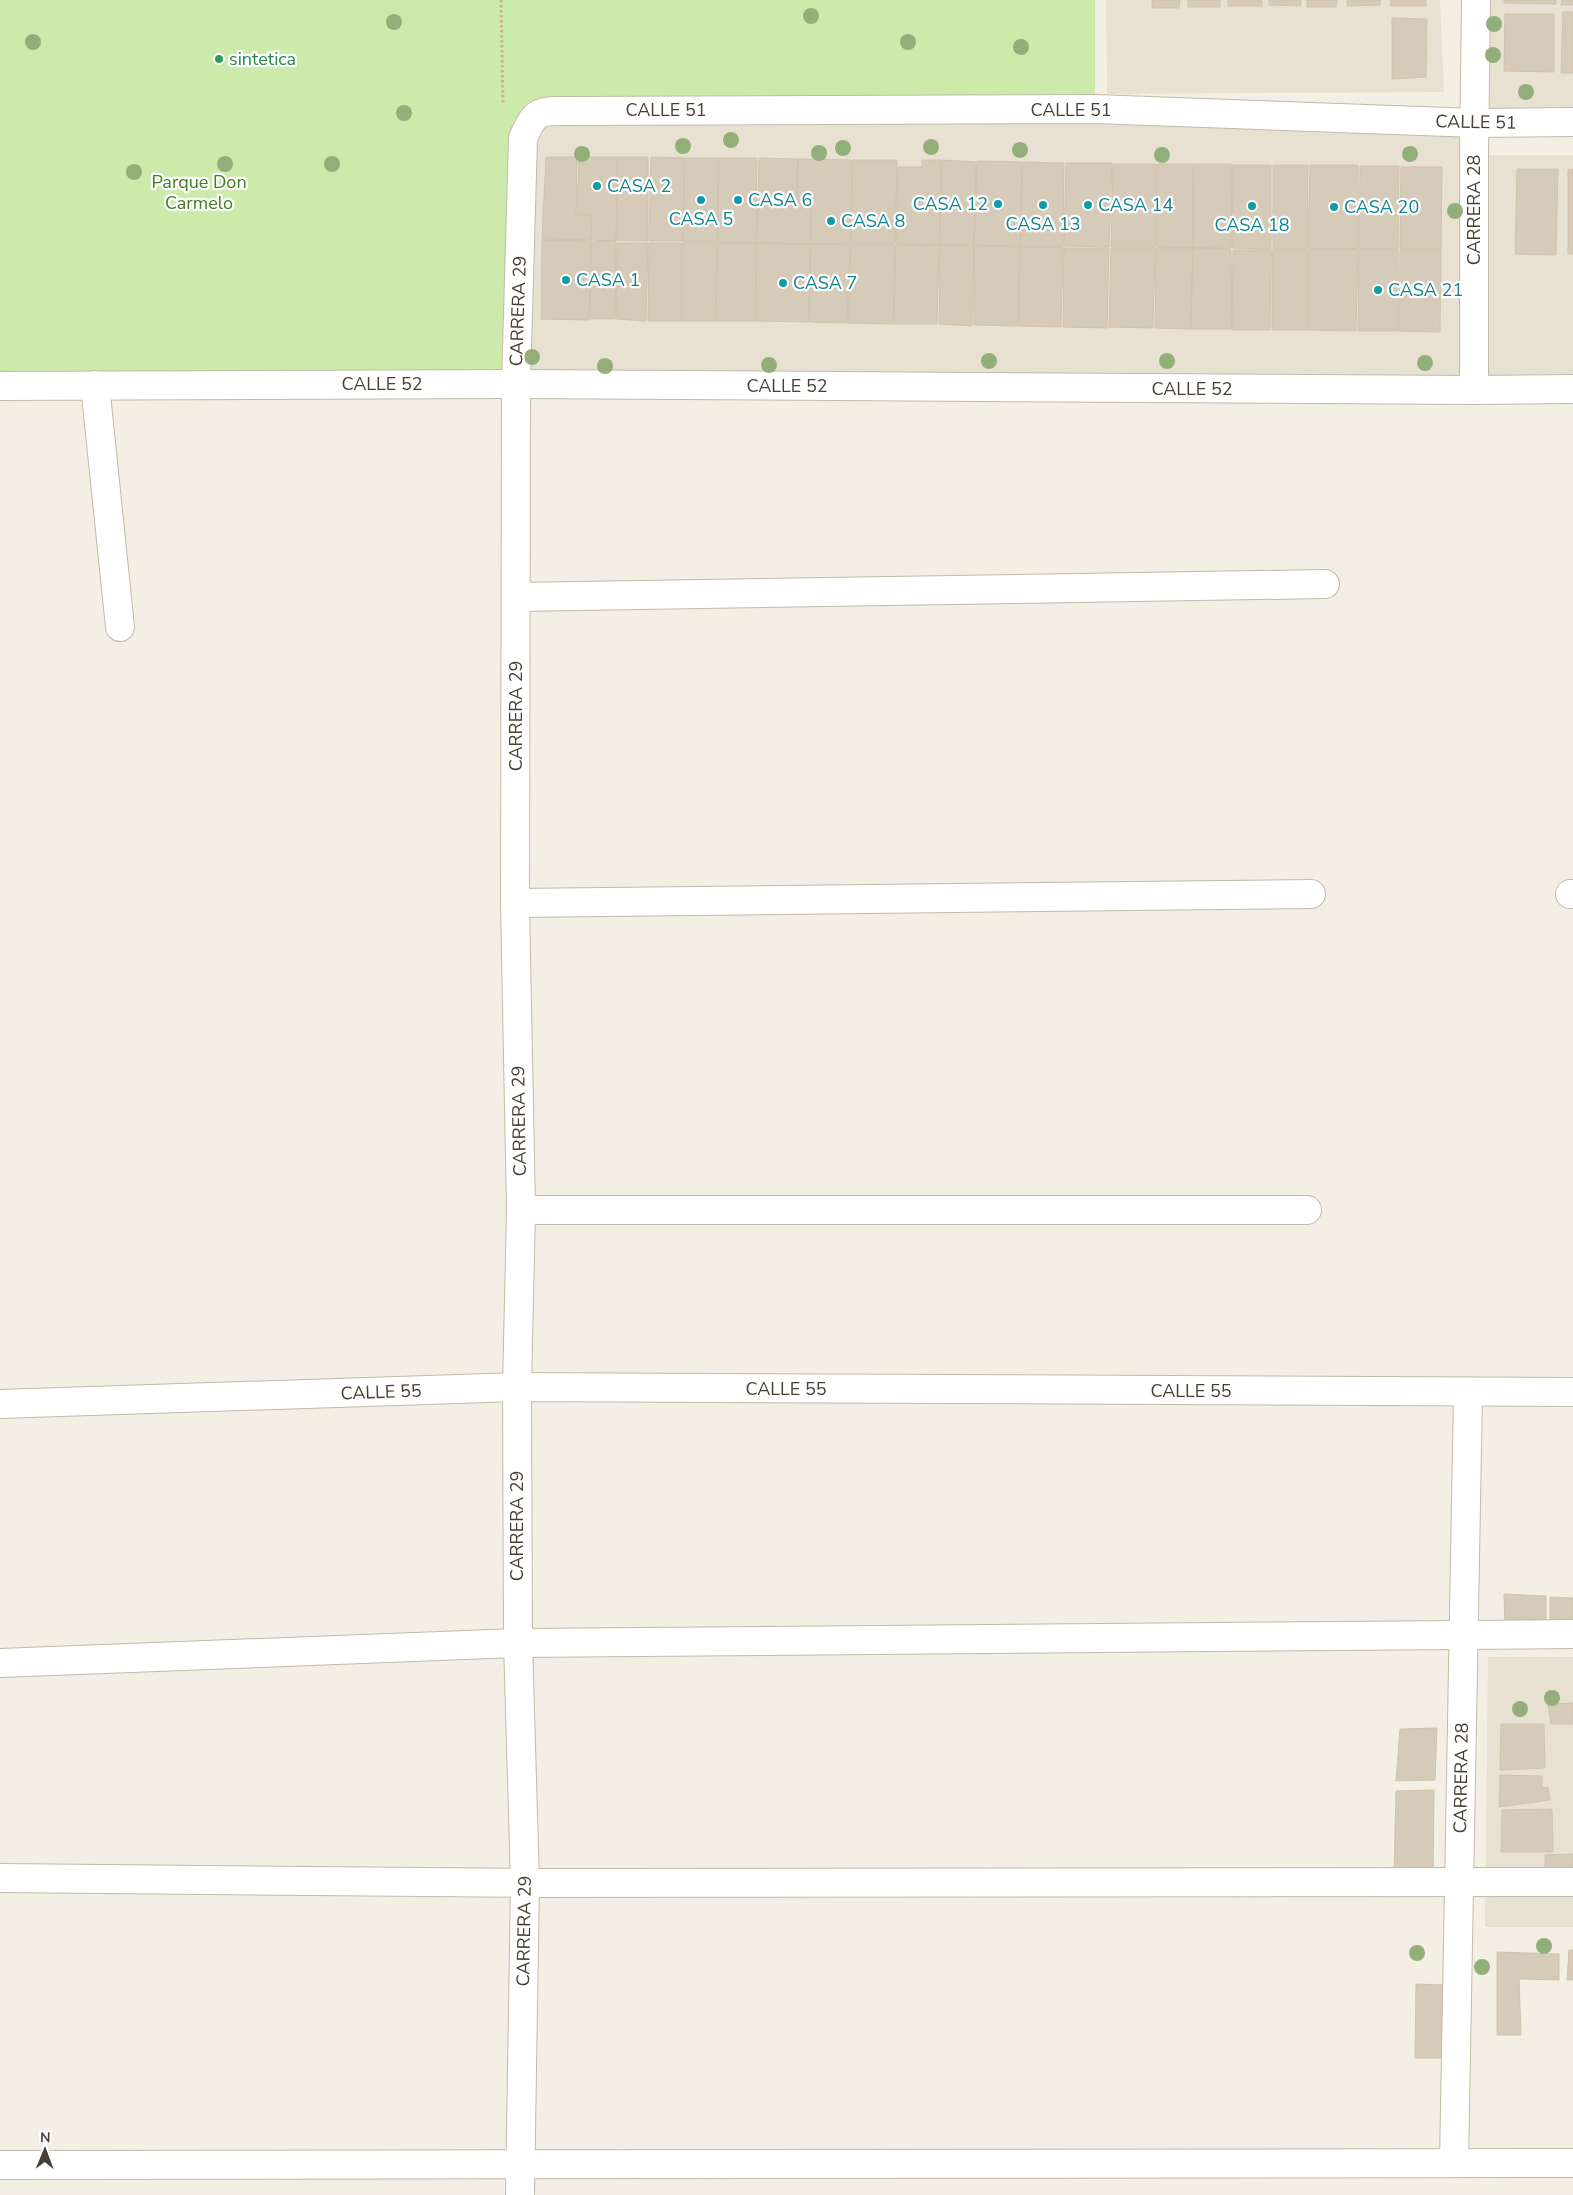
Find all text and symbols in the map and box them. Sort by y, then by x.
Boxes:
place label: sintetica [229,47,296,71]
marker: sintetica [213,53,225,65]
street label: CALLE 51 [625,98,707,122]
street label: CALLE 51 [1030,98,1112,122]
street label: CALLE 51 [1435,109,1517,135]
street label: CARRERA 28 [1462,155,1486,265]
park label: Parque Don Carmelo [151,170,247,215]
place label: CASA 2 [607,174,671,198]
marker: CASA 2 [591,180,603,192]
place label: CASA 6 [748,188,812,212]
place label: CASA 12 [913,192,988,216]
place label: CASA 14 [1098,193,1173,217]
marker: CASA 5 [695,194,707,206]
marker: CASA 6 [732,194,744,206]
place label: CASA 20 [1344,195,1419,219]
marker: CASA 12 [992,198,1004,210]
marker: CASA 13 [1037,199,1049,211]
marker: CASA 14 [1082,199,1094,211]
marker: CASA 18 [1246,200,1258,212]
marker: CASA 20 [1328,201,1340,213]
place label: CASA 5 [669,207,733,231]
place label: CASA 8 [841,209,905,233]
place label: CASA 13 [1005,212,1081,236]
place label: CASA 18 [1214,213,1290,237]
marker: CASA 8 [825,215,837,227]
street label: CARRERA 29 [504,255,532,367]
place label: CASA 1 [576,268,640,292]
place label: CASA 7 [793,271,857,295]
marker: CASA 1 [560,274,572,286]
marker: CASA 7 [777,277,789,289]
place label: CASA 21 [1388,278,1463,302]
marker: CASA 21 [1372,284,1384,296]
street label: CALLE 52 [341,372,423,396]
street label: CALLE 52 [746,374,828,398]
street label: CALLE 52 [1151,377,1233,401]
street label: CARRERA 29 [504,661,528,771]
street label: CARRERA 29 [506,1065,532,1177]
street label: CALLE 55 [745,1377,827,1401]
street label: CALLE 55 [340,1379,422,1405]
street label: CALLE 55 [1150,1379,1232,1403]
street label: CARRERA 29 [505,1471,529,1581]
street label: CARRERA 28 [1448,1722,1474,1834]
street label: CARRERA 29 [511,1875,537,1987]
north arrow [20,2125,70,2175]
text: N [40,2128,51,2147]

